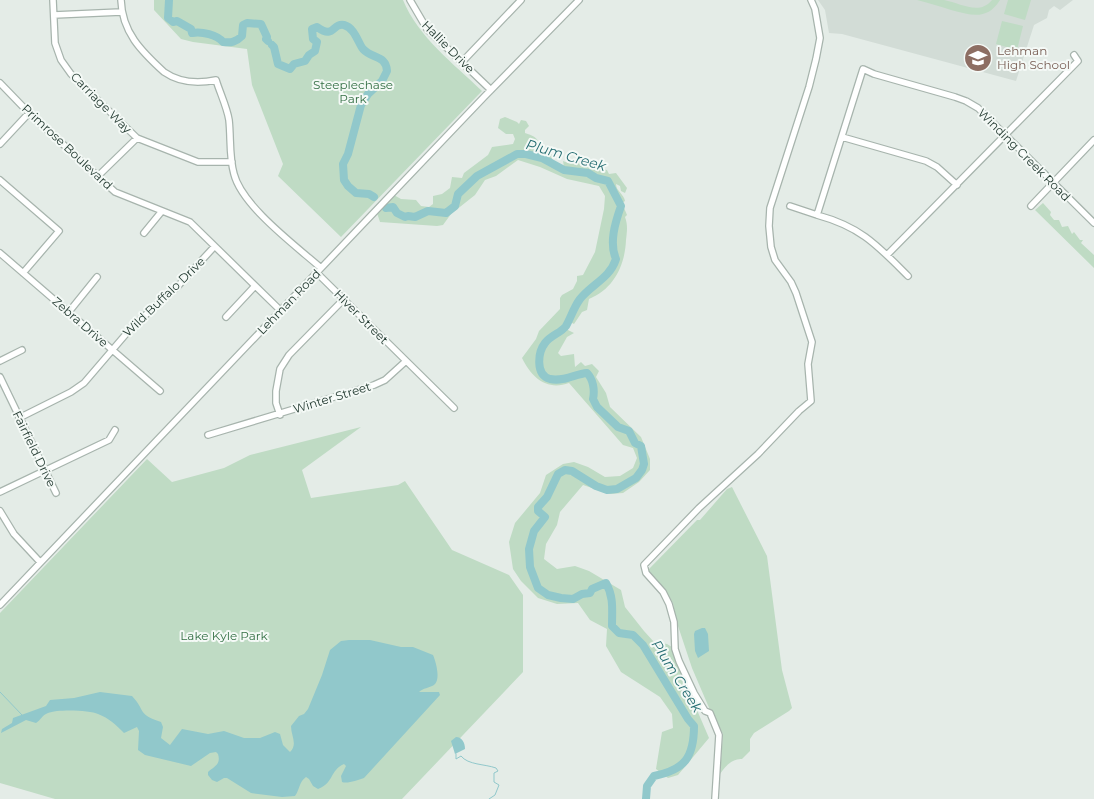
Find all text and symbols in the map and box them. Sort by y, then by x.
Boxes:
street label: Hallie Drive [419,17,478,76]
school or university icon: Lehman High School [963,43,993,73]
place label: Lehman High School [997,43,1070,72]
street label: Carriage Way [68,69,135,137]
park label: Steeplechase Park [313,77,393,106]
street label: Primrose Boulevard [19,101,116,193]
street label: Winding Creek Road [975,105,1074,204]
water label: Plum Creek [524,135,609,175]
street label: Wild Buffalo Drive [119,254,208,340]
street label: Lehman Road [254,266,323,337]
street label: Hiver Street [331,286,392,347]
street label: Zebra Drive [49,293,111,350]
street label: Winter Street [291,379,373,416]
street label: Fairfield Drive [9,408,59,489]
park label: Lake Kyle Park [180,628,269,643]
water label: Plum Creek [648,636,707,716]

